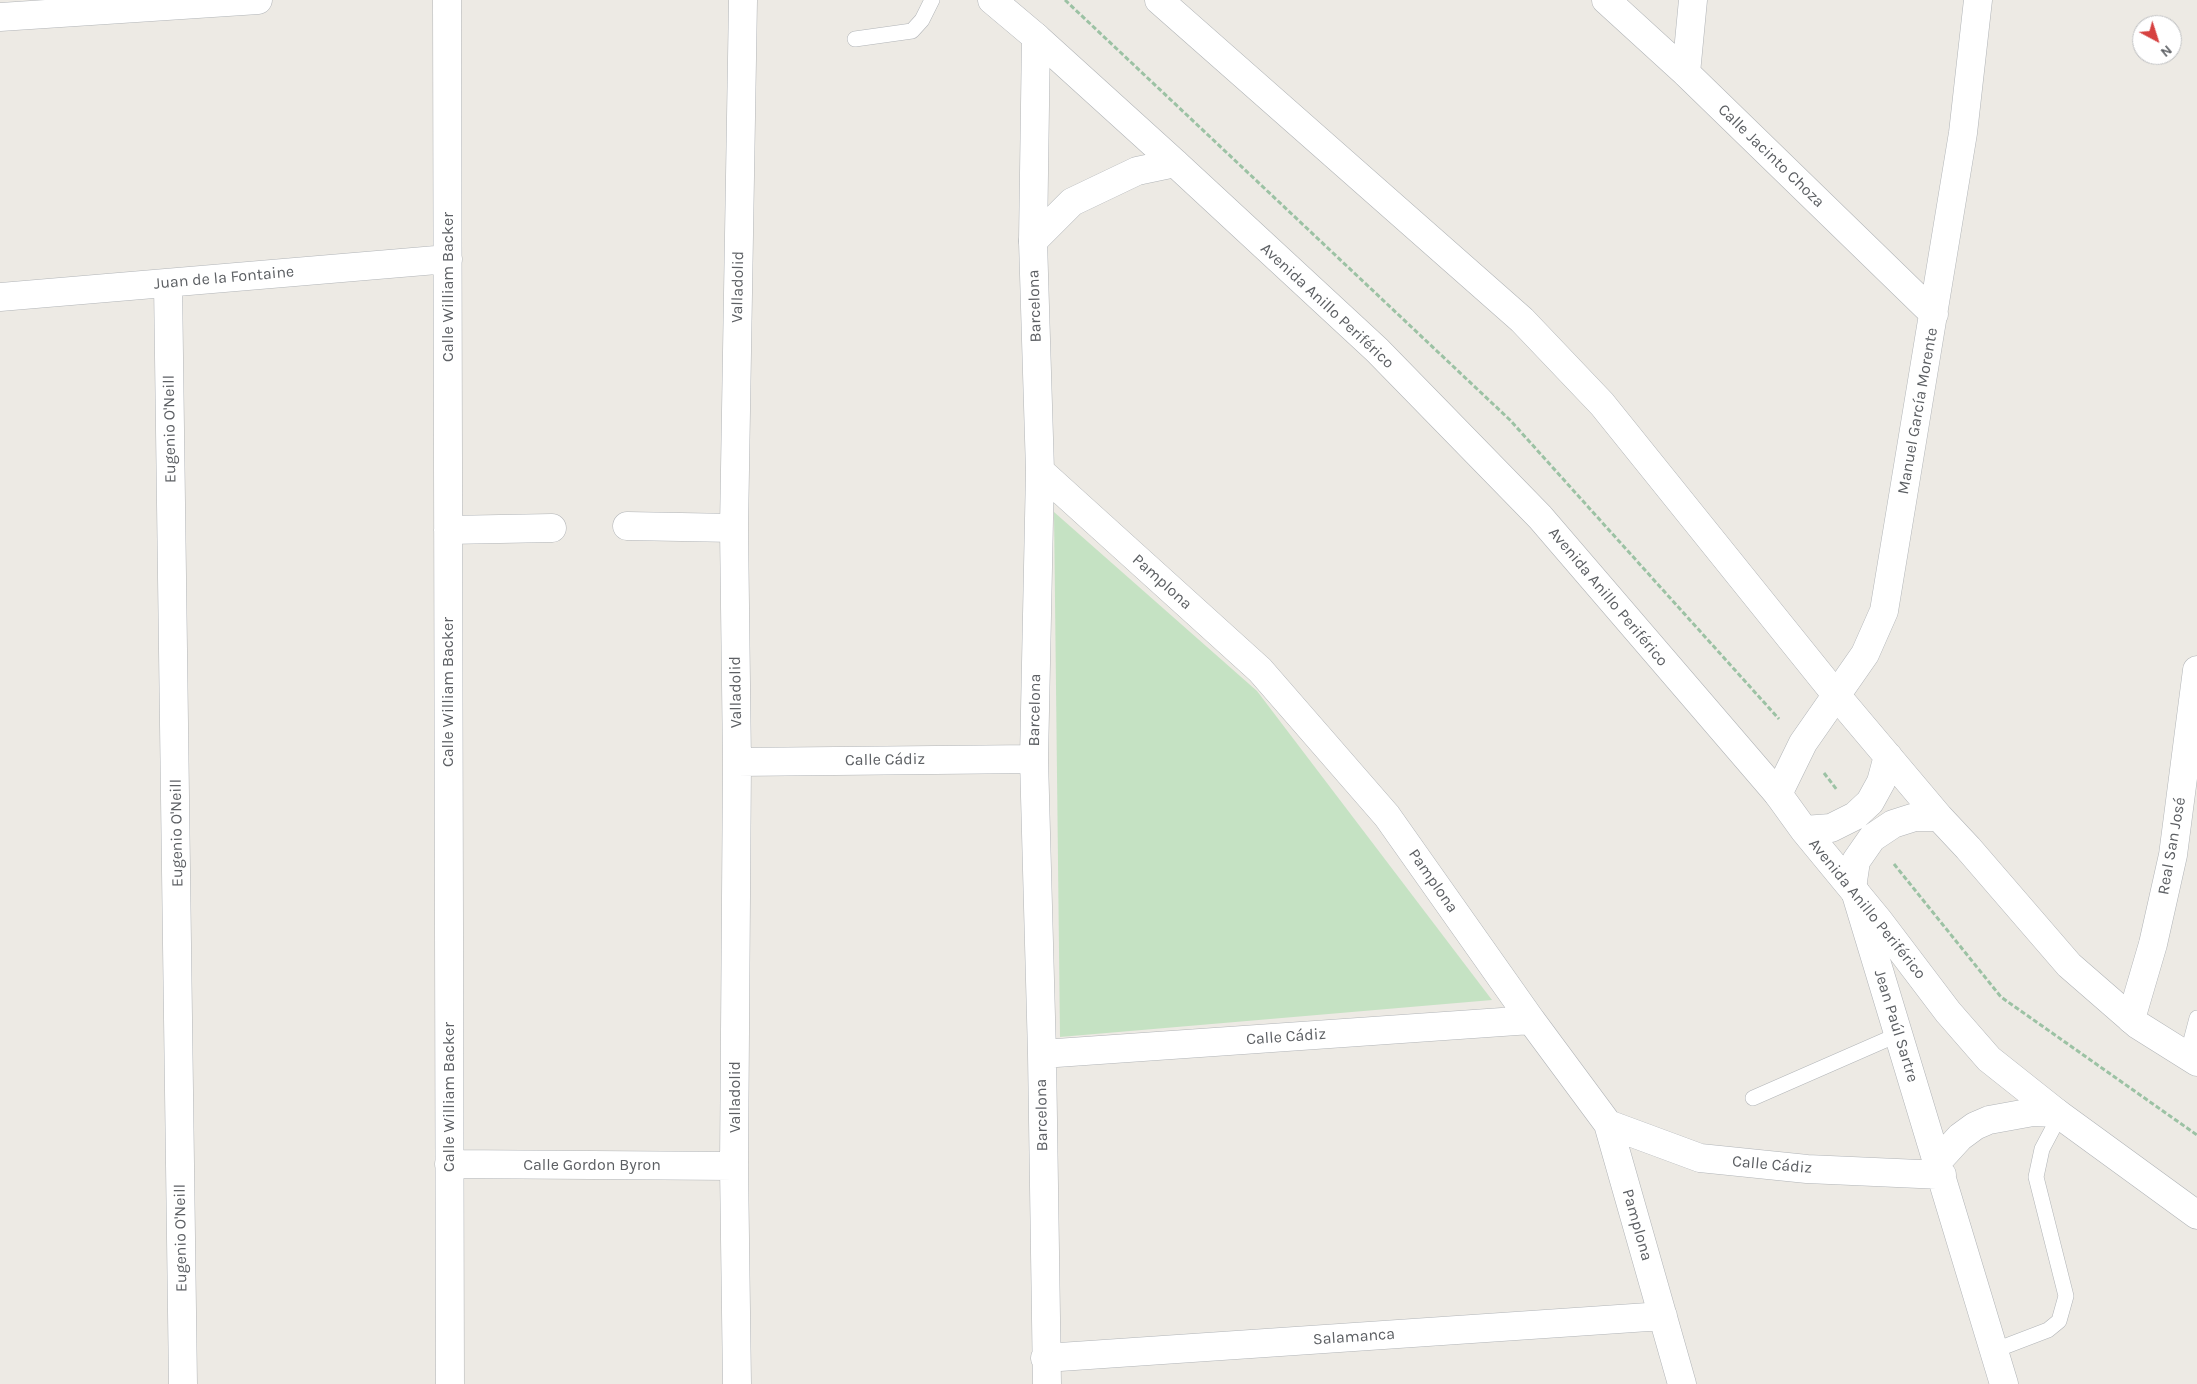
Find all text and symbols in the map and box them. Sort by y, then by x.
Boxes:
north arrow [2132,15,2182,65]
text: N [2157,41,2176,61]
street label: Calle Jacinto Choza [1714,100,1828,212]
street label: Calle William Backer [438,212,458,362]
street label: Avenida Anillo Periférico [1256,239,1398,373]
street label: Valladolid [728,251,748,323]
street label: Juan de la Fontaine [153,262,295,294]
street label: Barcelona [1024,269,1046,343]
street label: Manuel García Morente [1894,326,1942,496]
street label: Eugenio O'Neill [159,375,181,483]
street label: Avenida Anillo Periférico [1544,524,1672,670]
street label: Pamplona [1128,550,1196,614]
street label: Calle William Backer [438,617,458,767]
street label: Valladolid [726,656,746,728]
street label: Barcelona [1025,673,1045,747]
street label: Calle Cádiz [845,750,925,770]
street label: Eugenio O'Neill [166,779,188,887]
street label: Real San José [2154,796,2190,896]
street label: Avenida Anillo Periférico [1804,835,1930,983]
street label: Pamplona [1404,845,1462,917]
street label: Jean Paúl Sartre [1870,967,1922,1085]
street label: Calle William Backer [439,1022,459,1172]
street label: Calle Cádiz [1245,1025,1327,1049]
street label: Valladolid [725,1061,745,1133]
street label: Barcelona [1032,1078,1052,1152]
street label: Calle Cádiz [1731,1152,1813,1178]
street label: Calle Gordon Byron [523,1155,661,1175]
street label: Eugenio O'Neill [170,1184,192,1292]
street label: Pamplona [1618,1187,1656,1263]
street label: Salamanca [1312,1325,1396,1349]

